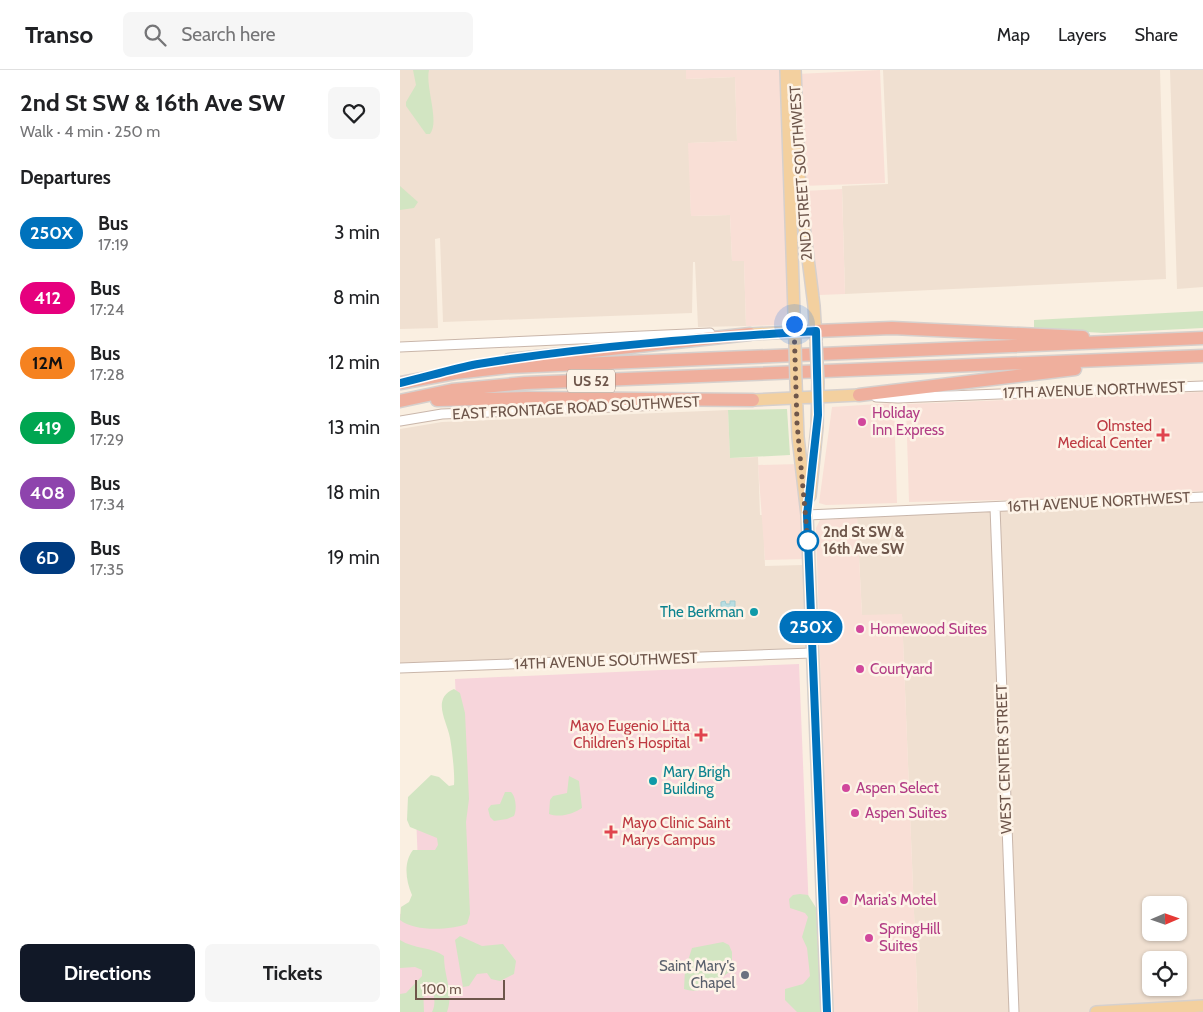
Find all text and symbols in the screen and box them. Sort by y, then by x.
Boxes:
search box [123,12,473,57]
text: Transo [25,20,93,49]
icon: search [141,21,169,49]
text: Search here [181,23,276,46]
text: Map [997,24,1030,46]
text: Layers [1058,24,1107,46]
text: Share [1135,24,1178,46]
street label: 2ND STREET SOUTHWEST [786,85,816,261]
button: heart [328,87,380,139]
text: 2nd St SW & 16th Ave SW [20,88,285,117]
text: Walk · 4 min · 250 m [20,122,160,141]
text: Departures [20,166,111,189]
text: Bus [98,212,128,235]
text: 3 min [334,221,380,244]
text: 250X [30,222,73,244]
text: 17:19 [98,235,129,254]
text: Bus [90,277,120,300]
text: 8 min [333,286,380,309]
text: 412 [34,287,61,309]
text: 17:24 [90,300,124,319]
your location [782,312,807,337]
text: Bus [90,342,120,365]
text: 12 min [328,351,380,374]
text: 12M [32,352,63,374]
text: 17:28 [90,365,125,384]
road number: US 52 [567,370,615,392]
street label: 17TH AVENUE NORTHWEST [1002,378,1186,402]
street label: EAST FRONTAGE ROAD SOUTHWEST [452,393,700,423]
place label: Holiday Inn Express [872,404,944,439]
text: Bus [90,407,120,430]
text: 13 min [328,416,380,439]
marker: Holiday Inn Express [856,416,868,428]
text: 419 [34,417,61,439]
place label: Olmsted Medical Center [1058,417,1152,452]
marker: Olmsted Medical Center [1156,428,1170,442]
text: 17:29 [90,430,124,449]
text: Bus [90,472,120,495]
text: 18 min [327,481,380,504]
text: 408 [30,482,65,504]
street label: 16TH AVENUE NORTHWEST [1007,488,1191,516]
text: 17:34 [90,495,125,514]
place label: 2nd St SW & 16th Ave SW [823,523,905,558]
marker: 2nd St SW & 16th Ave SW [797,530,819,552]
text: Bus [90,537,120,560]
text: 19 min [327,546,380,569]
text: 6D [36,547,59,569]
text: 17:35 [90,560,124,579]
place label: The Berkman [660,603,744,621]
marker: The Berkman [748,606,760,618]
line badge: 250X [776,611,846,643]
text: 250X [790,616,832,638]
place label: Homewood Suites [870,620,987,638]
marker: Homewood Suites [854,623,866,635]
street label: 14TH AVENUE SOUTHWEST [514,649,698,673]
place label: Courtyard [870,660,933,678]
marker: Courtyard [854,663,866,675]
street label: WEST CENTER STREET [992,684,1016,834]
place label: Mayo Eugenio Litta Children's Hospital [570,717,691,752]
marker: Mayo Eugenio Litta Children's Hospital [694,728,708,742]
place label: Mary Brigh Building [663,763,730,798]
marker: Mary Brigh Building [647,775,659,787]
place label: Aspen Select [856,779,939,797]
marker: Aspen Select [840,782,852,794]
place label: Aspen Suites [865,804,947,822]
marker: Aspen Suites [849,807,861,819]
place label: Mayo Clinic Saint Marys Campus [622,814,730,849]
marker: Mayo Clinic Saint Marys Campus [604,825,618,839]
place label: Maria's Motel [854,891,937,909]
marker: Maria's Motel [838,894,850,906]
north arrow [1142,896,1188,941]
map controls [1142,896,1187,996]
place label: SpringHill Suites [879,920,941,955]
marker: SpringHill Suites [863,932,875,944]
button: Directions [20,944,195,1002]
button: Tickets [205,944,380,1002]
button: locate [1142,951,1187,996]
place label: Saint Mary's Chapel [659,957,735,992]
marker: Saint Mary's Chapel [739,969,751,981]
scale bar [415,977,505,1000]
text: 100 m [422,980,462,998]

